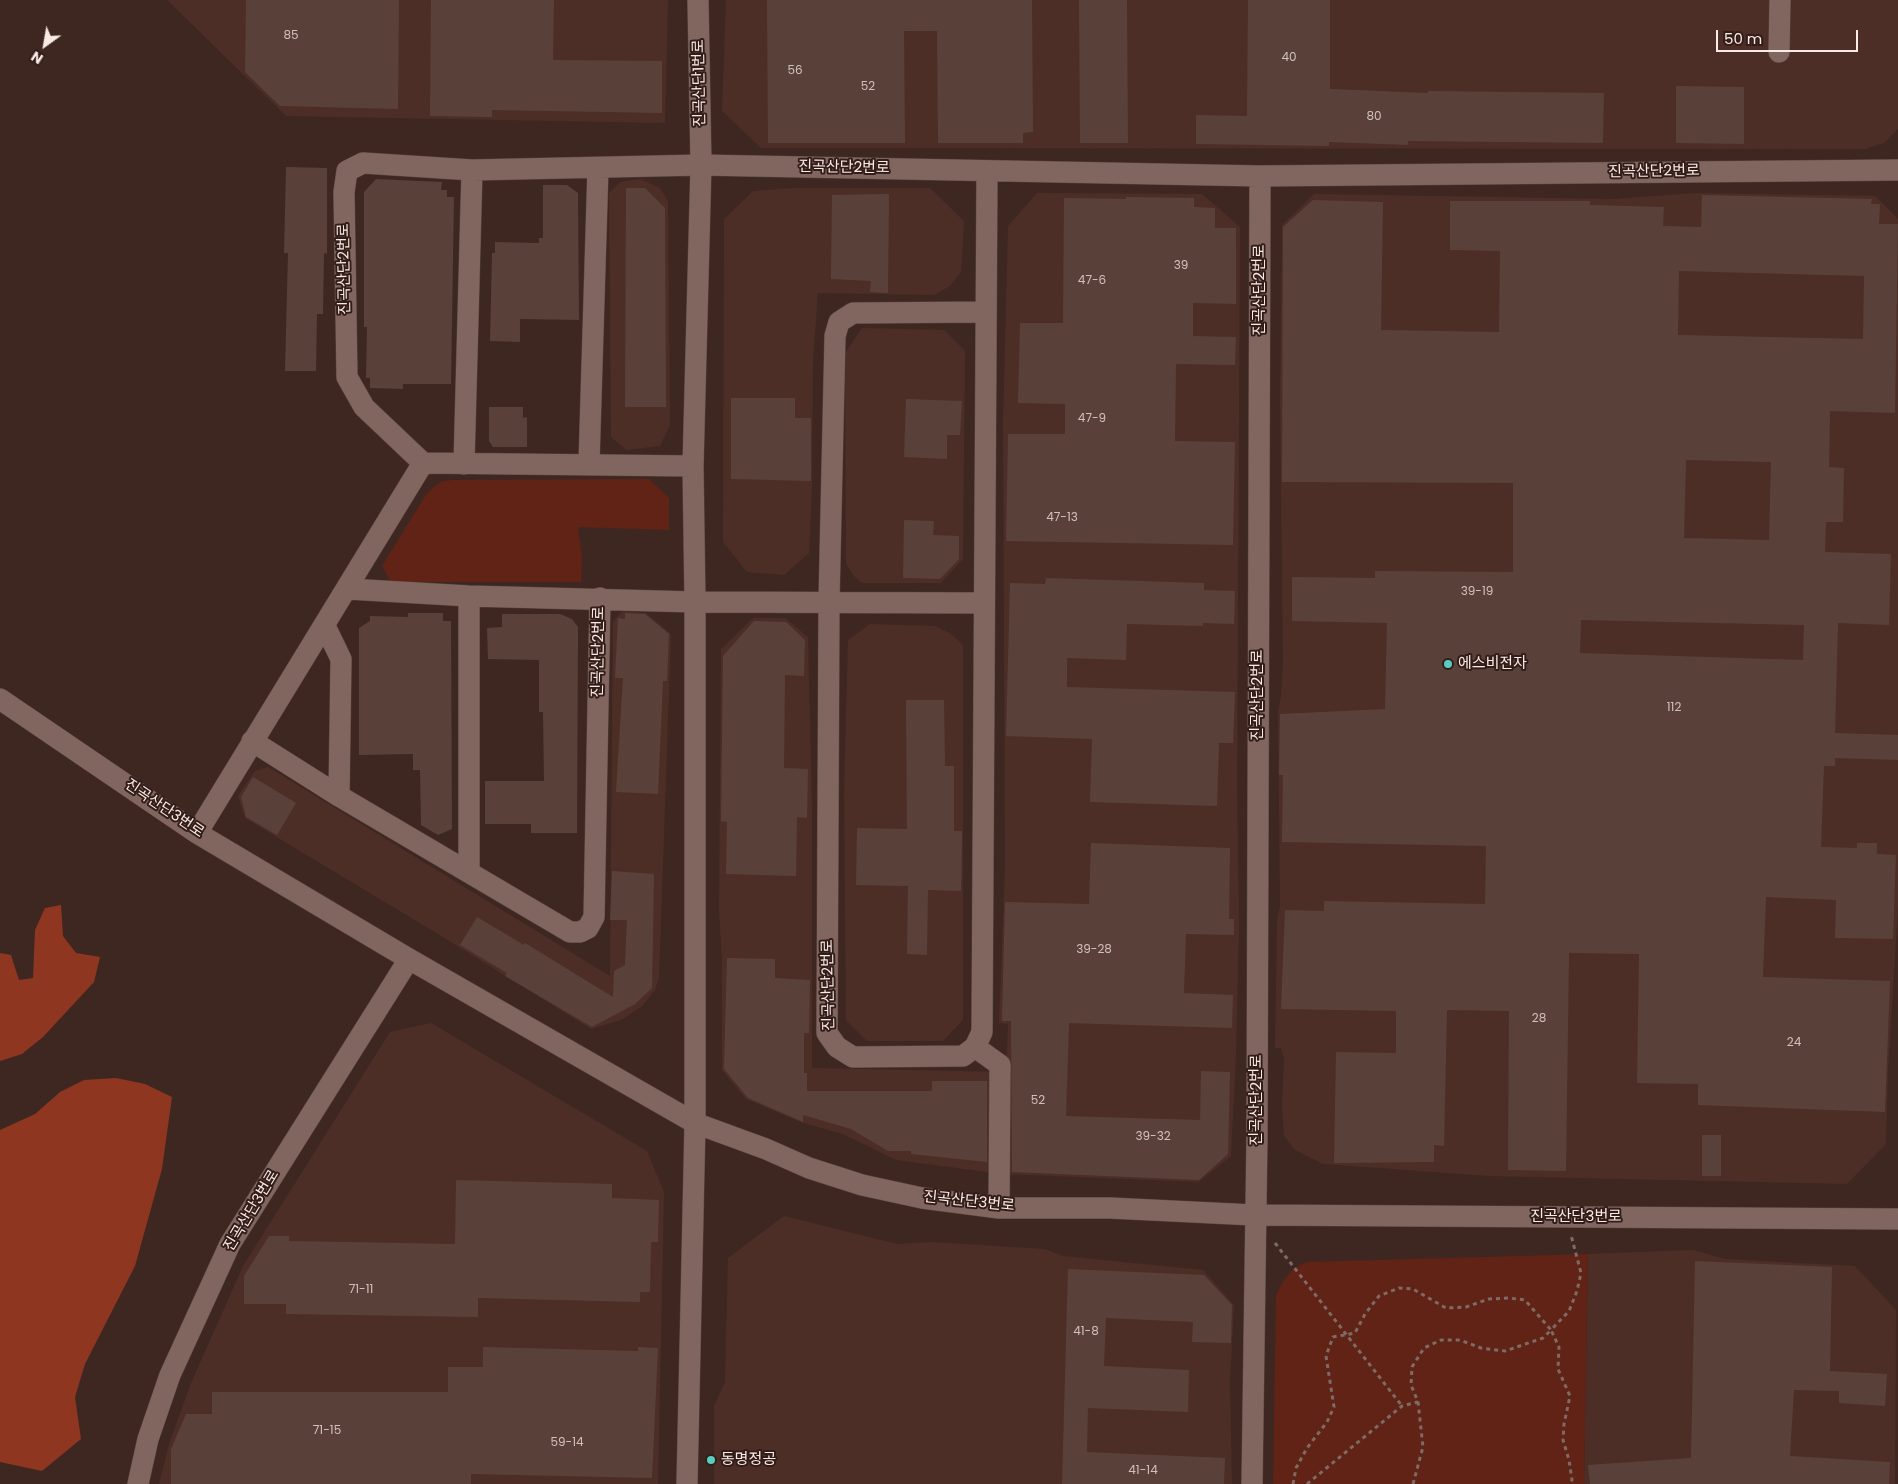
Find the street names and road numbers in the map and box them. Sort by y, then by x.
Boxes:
street label: 진곡산단1번로 [690,39,710,127]
street label: 진곡산단2번로 [798,158,890,178]
street label: 진곡산단2번로 [1608,162,1700,182]
street label: 진곡산단2번로 [335,223,355,315]
street label: 진곡산단2번로 [1251,244,1269,336]
street label: 진곡산단2번로 [589,606,609,698]
street label: 진곡산단2번로 [1249,649,1267,741]
street label: 진곡산단3번로 [121,776,207,842]
street label: 진곡산단2번로 [819,939,839,1031]
street label: 진곡산단2번로 [1248,1054,1266,1146]
street label: 진곡산단3번로 [221,1167,283,1255]
street label: 진곡산단3번로 [922,1188,1016,1216]
street label: 진곡산단3번로 [1530,1208,1622,1226]

